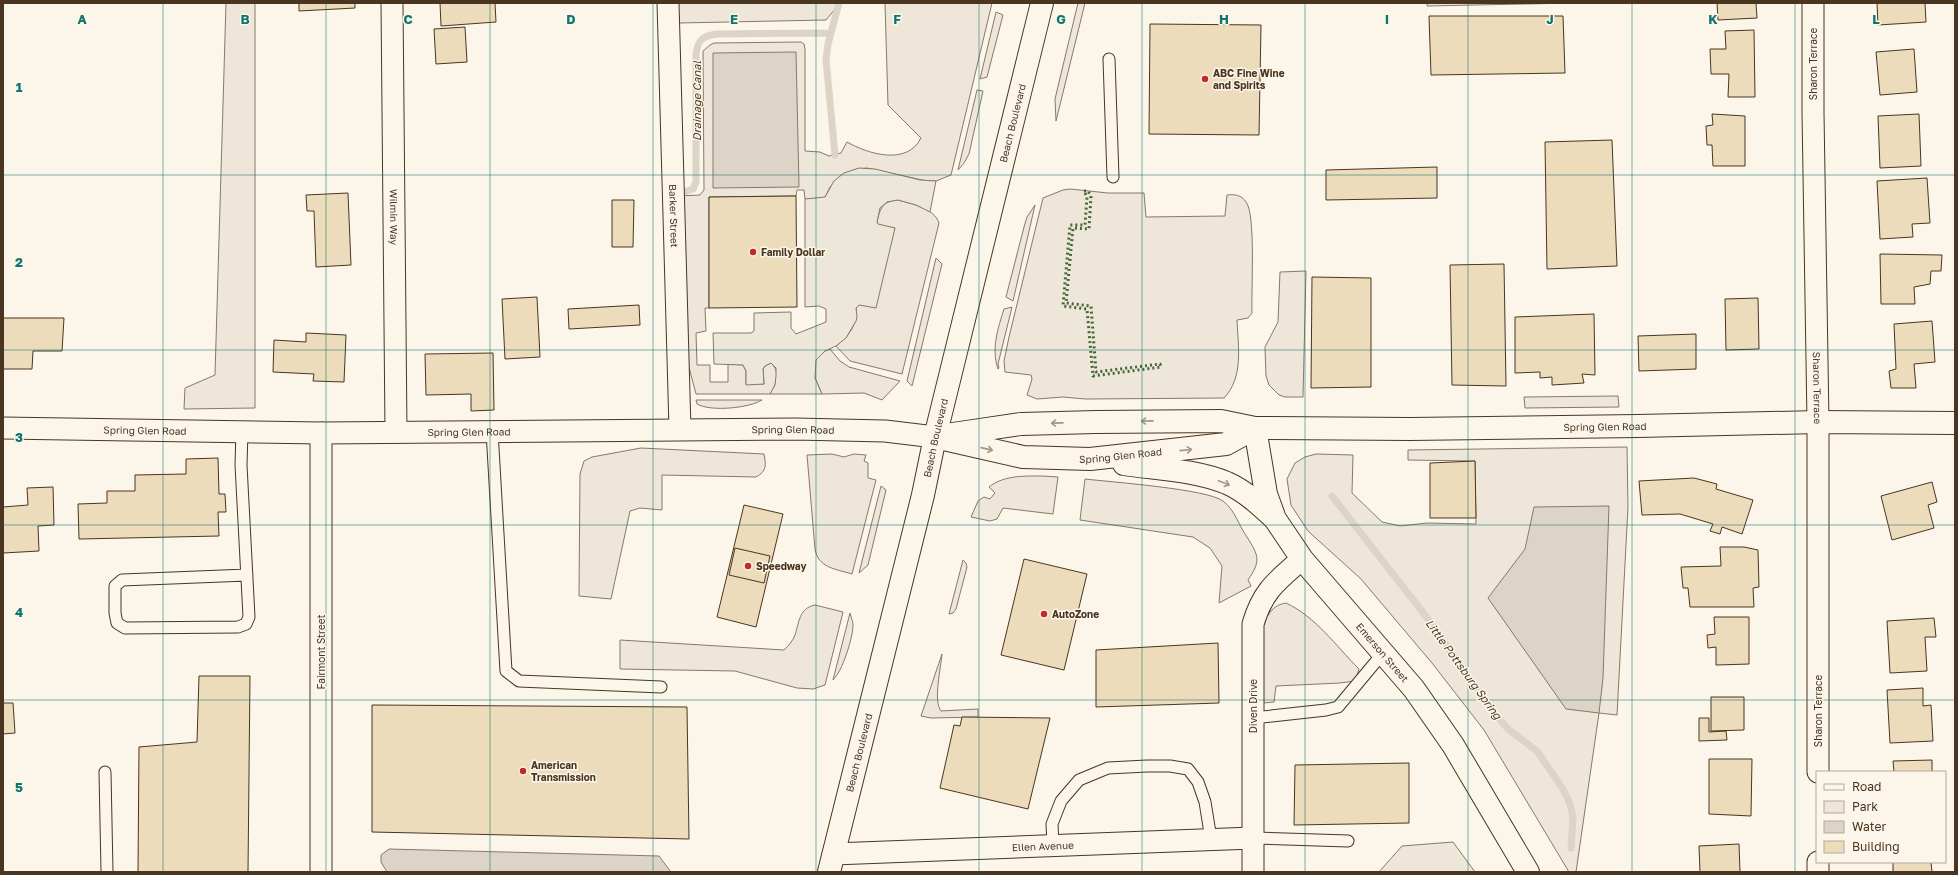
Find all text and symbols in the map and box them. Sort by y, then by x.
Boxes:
text: A [77,11,87,27]
text: B [240,11,250,27]
text: C [403,11,413,27]
text: D [566,11,576,27]
text: E [730,11,738,27]
text: F [893,11,901,27]
text: G [1056,11,1066,27]
text: H [1219,11,1229,27]
text: I [1385,11,1389,27]
text: J [1546,11,1554,27]
text: K [1708,11,1718,27]
text: L [1872,11,1880,27]
street label: Sharon Terrace [1807,28,1819,100]
water label: Drainage Canal [690,60,704,141]
place label: ABC Fine Wine and Spirits [1213,67,1285,91]
marker: ABC Fine Wine and Spirits [1200,74,1210,84]
text: 1 [16,79,23,95]
street label: Beach Boulevard [997,83,1028,164]
street label: Barker Street [667,184,681,248]
street label: Wilmin Way [388,189,400,245]
place label: Family Dollar [761,246,825,258]
marker: Family Dollar [748,247,758,257]
text: 2 [15,254,23,270]
street label: Sharon Terrace [1811,352,1824,424]
street label: Beach Boulevard [921,397,950,478]
one-way arrow [1141,417,1154,425]
one-way arrow [1051,419,1064,427]
street label: Spring Glen Road [1563,420,1647,433]
street label: Spring Glen Road [751,423,835,436]
street label: Spring Glen Road [103,424,187,437]
street label: Spring Glen Road [427,425,511,438]
text: 3 [15,429,23,445]
one-way arrow [980,445,993,453]
street label: Spring Glen Road [1079,445,1163,465]
one-way arrow [1179,446,1192,453]
one-way arrow [1218,479,1230,487]
place label: Speedway [756,560,807,572]
marker: Speedway [743,561,753,571]
text: 4 [15,604,23,620]
place label: AutoZone [1052,608,1099,620]
marker: AutoZone [1039,609,1049,619]
street label: Fairmont Street [315,615,327,689]
water label: Little Pottsburg Spring [1423,616,1505,723]
street label: Emerson Street [1354,620,1411,684]
street label: Sharon Terrace [1812,675,1824,747]
street label: Diven Drive [1247,679,1259,733]
street label: Beach Boulevard [843,712,874,793]
place label: American Transmission [531,759,596,783]
marker: American Transmission [518,766,528,776]
legend [1816,771,1946,863]
text: 5 [15,779,23,795]
text: Road [1852,779,1881,794]
text: Park [1852,799,1878,814]
text: Water [1852,819,1886,834]
street label: Ellen Avenue [1012,839,1074,853]
text: Building [1852,839,1900,854]

